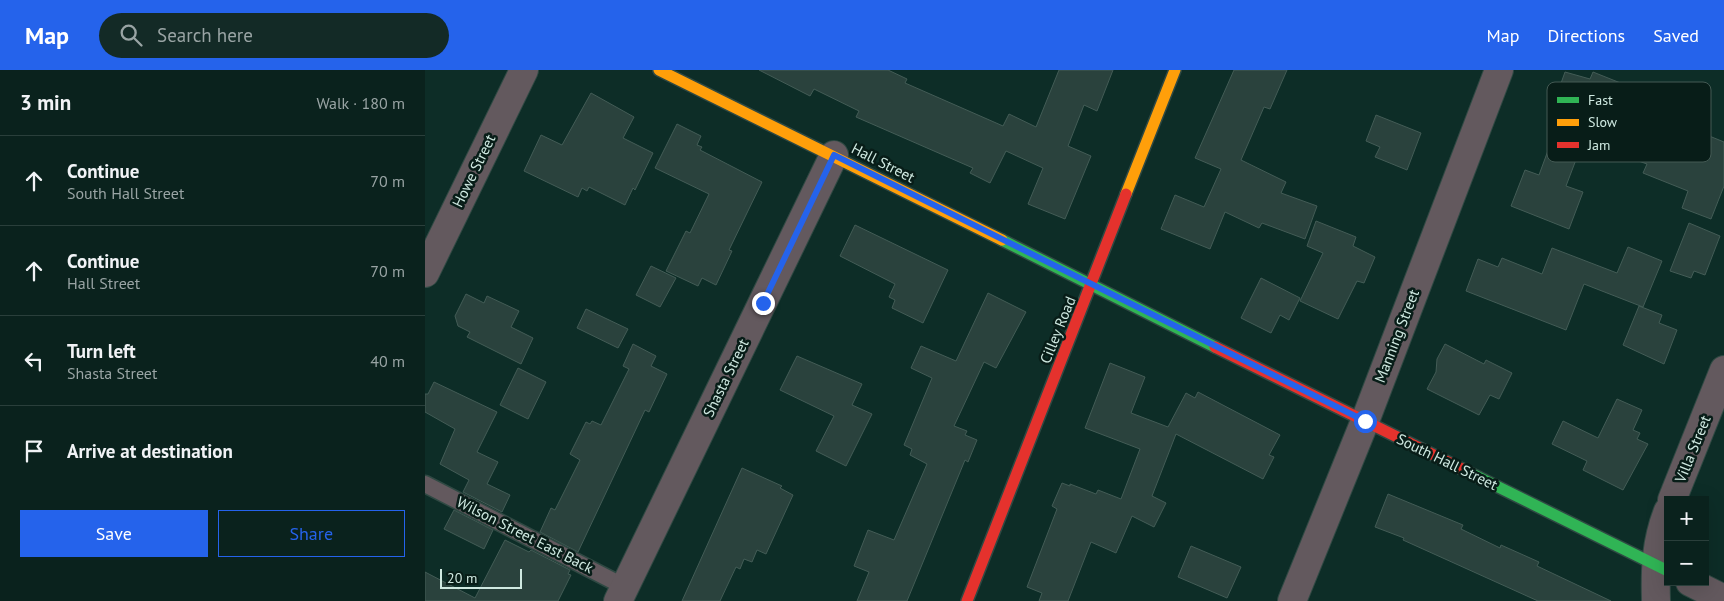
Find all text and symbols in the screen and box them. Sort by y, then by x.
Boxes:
search box [99,13,449,58]
text: Map [25,20,69,51]
icon: search [117,21,145,49]
text: Search here [157,23,253,47]
text: Map [1487,24,1519,47]
text: Directions [1547,24,1625,47]
text: Saved [1653,24,1699,47]
legend [1547,82,1711,162]
text: 3 min [20,89,71,116]
text: Fast [1588,91,1613,109]
text: Walk · 180 m [316,93,405,113]
text: Slow [1588,113,1618,131]
street label: Howe Street [448,131,499,210]
text: Jam [1587,136,1610,154]
street label: Hall Street [848,139,918,187]
text: Continue [67,159,139,183]
icon: ahead [20,167,48,195]
text: 70 m [370,171,405,191]
text: South Hall Street [67,183,184,203]
text: Continue [67,249,139,273]
icon: ahead [20,257,48,285]
text: 70 m [370,261,405,281]
text: Hall Street [67,273,140,293]
street label: Manning Street [1370,287,1423,385]
route end [752,292,775,315]
street label: Cilley Road [1035,293,1080,366]
street label: Shasta Street [698,336,753,420]
text: Turn left [67,339,136,363]
icon: left [20,347,48,375]
text: 40 m [370,351,405,371]
text: Shasta Street [67,363,157,383]
route start [1354,410,1377,433]
street label: Villa Street [1670,412,1715,486]
street label: South Hall Street [1394,429,1501,494]
icon: arrive [20,437,48,465]
text: Arrive at destination [67,439,233,463]
street label: Wilson Street East Back [454,492,597,578]
map controls [1664,496,1709,586]
button: + [1664,496,1709,541]
button: Save [20,510,208,557]
button: Share [218,510,405,557]
button: − [1664,541,1709,586]
scale bar [440,566,523,589]
text: 20 m [447,569,477,587]

